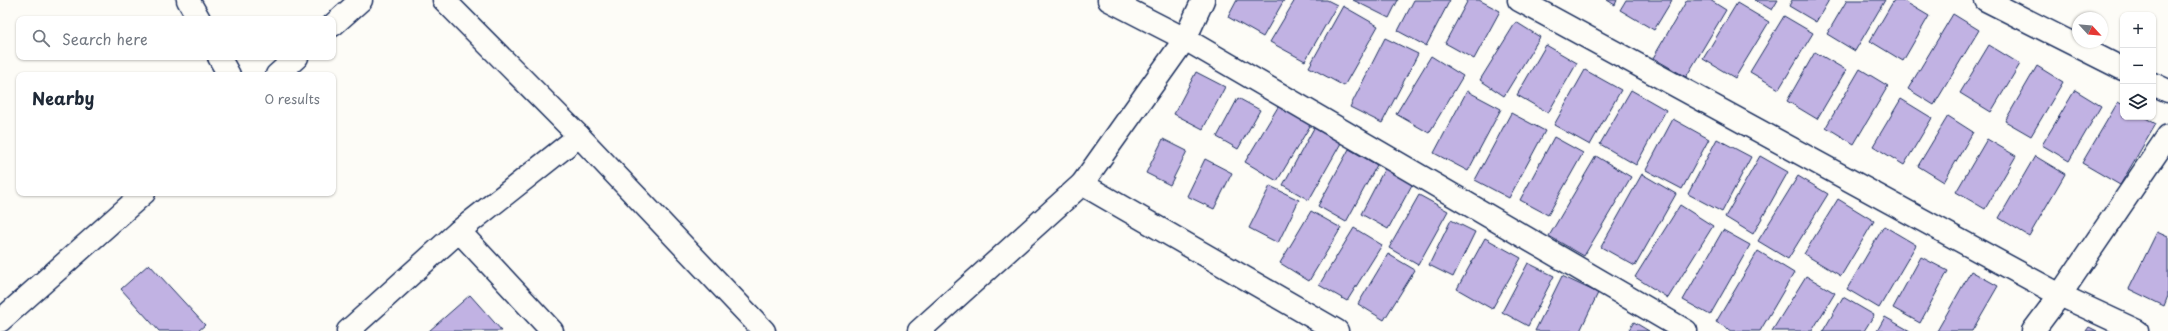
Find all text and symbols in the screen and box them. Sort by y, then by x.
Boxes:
north arrow [2072,12,2108,48]
map controls [2120,12,2156,120]
button: + [2120,12,2156,48]
search box [16,16,336,60]
icon: search [30,27,52,49]
text: Search here [62,27,148,50]
button: − [2120,48,2156,84]
button: layers [2120,84,2156,120]
text: Nearby [32,85,94,111]
text: 0 results [265,89,320,108]

